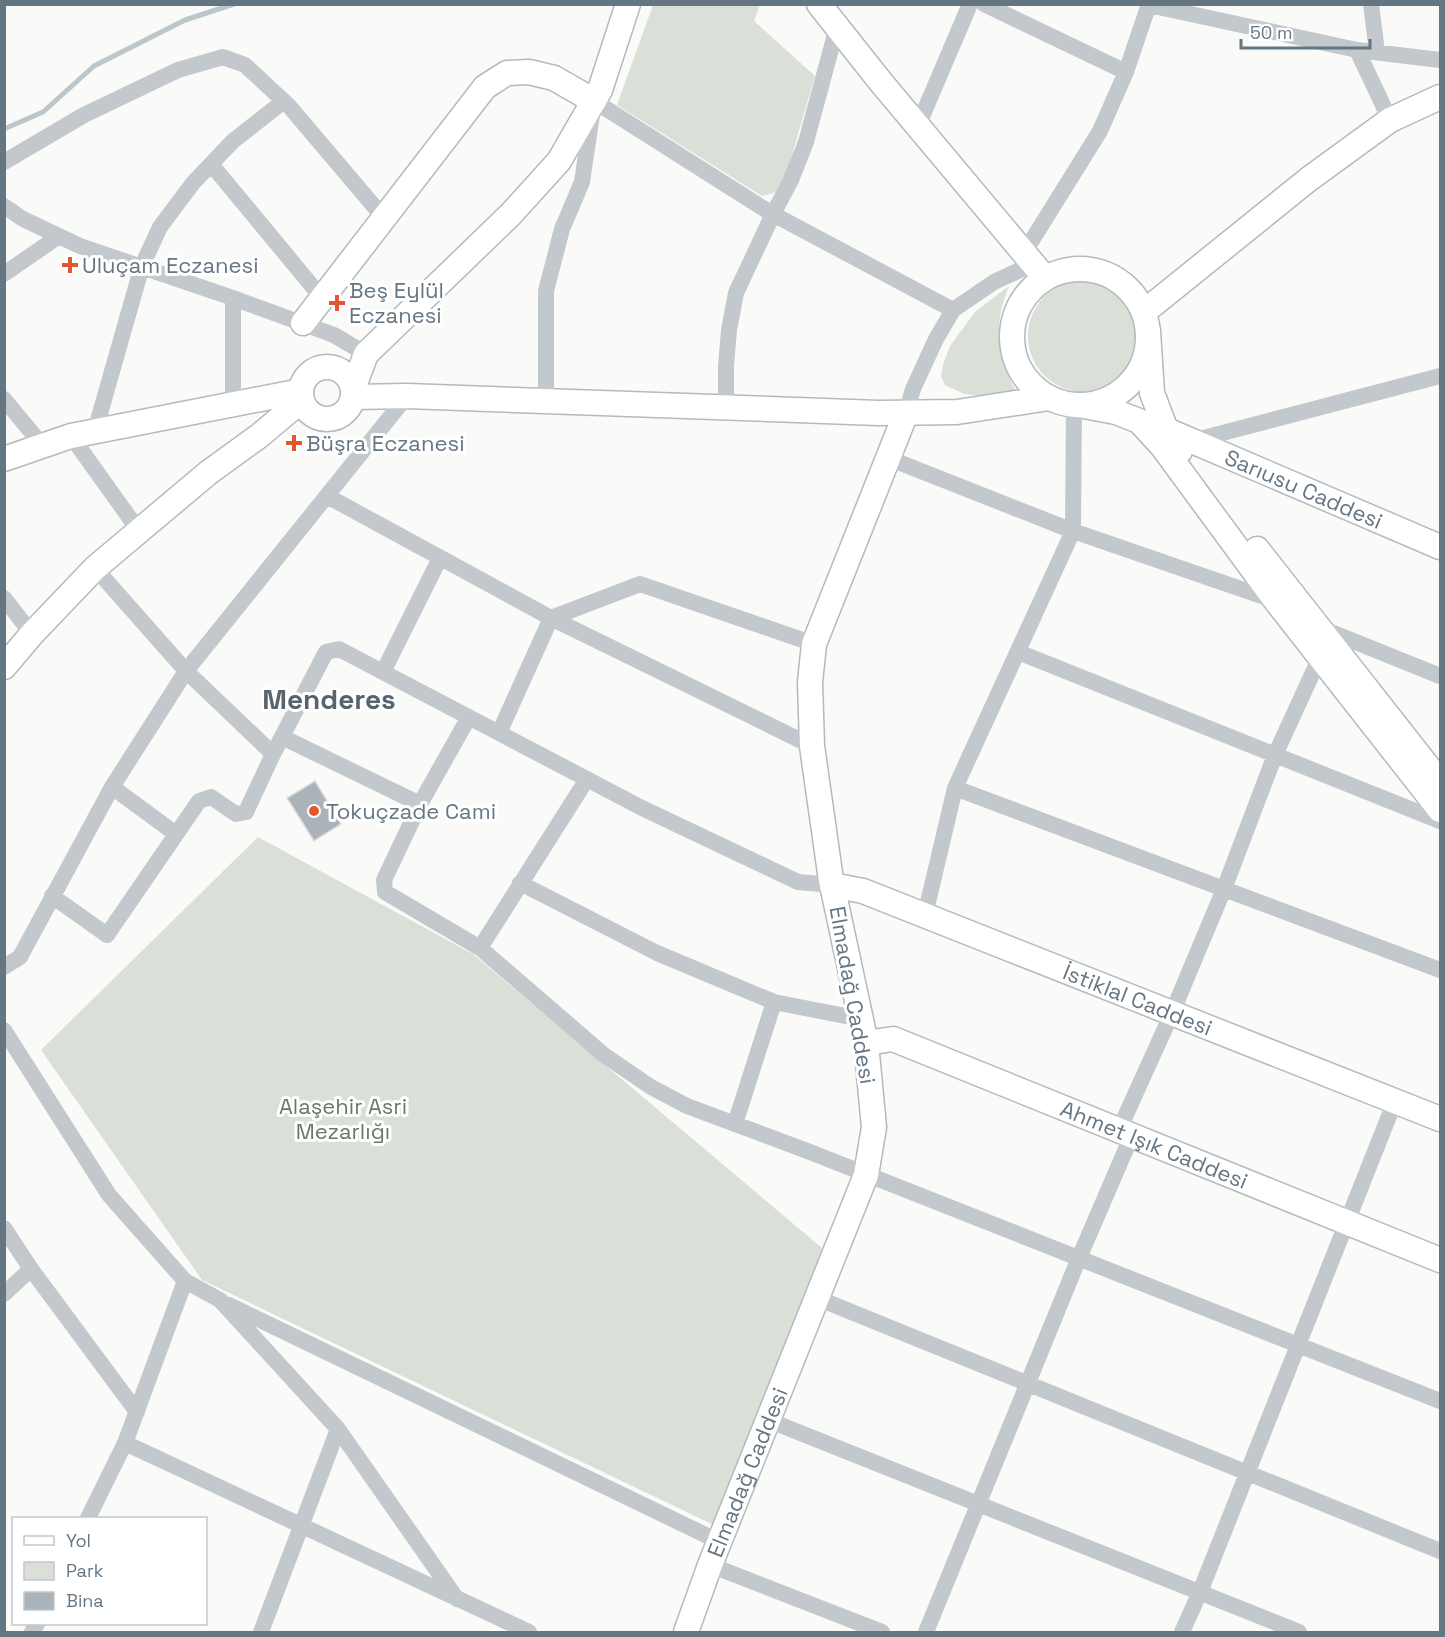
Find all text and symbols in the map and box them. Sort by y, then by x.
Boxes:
scale bar [1241,12,1370,50]
text: 50 m [1250,21,1292,44]
place label: Uluçam Eczanesi [82,251,259,279]
marker: Uluçam Eczanesi [63,258,77,272]
place label: Beş Eylül Eczanesi [349,276,444,329]
marker: Beş Eylül Eczanesi [330,296,344,310]
place label: Büşra Eczanesi [306,429,465,457]
marker: Büşra Eczanesi [287,436,301,450]
street label: Sarıusu Caddesi [1221,443,1387,535]
district label: Menderes [262,681,396,717]
place label: Tokuçzade Cami [326,797,496,825]
marker: Tokuçzade Cami [307,804,321,818]
street label: Elmadağ Caddesi [824,904,882,1086]
street label: İstiklal Caddesi [1059,958,1216,1042]
park label: Alaşehir Asri Mezarlığı [279,1092,407,1145]
street label: Ahmet Işık Caddesi [1056,1094,1252,1195]
street label: Elmadağ Caddesi [701,1383,794,1561]
legend [12,1517,207,1625]
text: Yol [66,1529,91,1552]
text: Park [66,1559,104,1582]
text: Bina [66,1589,104,1612]

